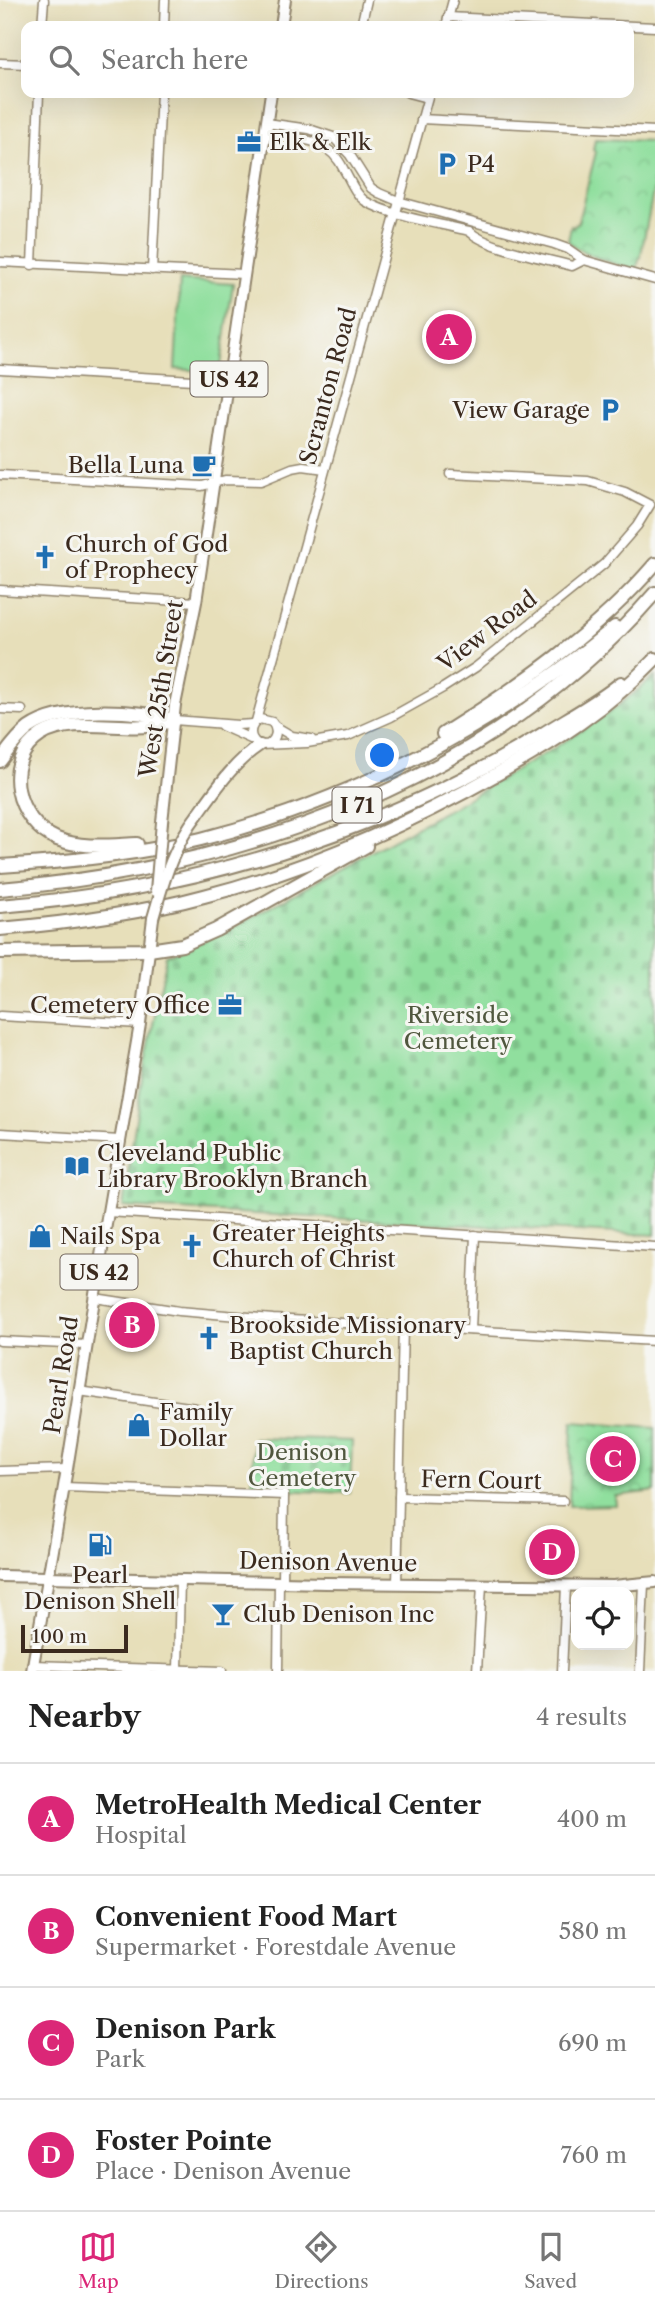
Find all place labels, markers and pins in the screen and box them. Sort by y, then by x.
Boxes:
office icon: Elk & Elk [235,128,263,156]
place label: Elk & Elk [269,128,373,156]
parking icon: P4 [433,150,461,178]
place label: P4 [467,150,495,178]
pin: A [426,311,472,363]
place label: View Garage [451,396,590,424]
parking icon: View Garage [596,396,624,424]
place label: Bella Luna [68,451,185,479]
cafe icon: Bella Luna [190,451,218,479]
place label: Church of God of Prophecy [65,530,228,584]
church icon: Church of God of Prophecy [31,543,59,571]
place label: Cemetery Office [30,991,210,1019]
office icon: Cemetery Office [216,991,244,1019]
place label: Cleveland Public Library Brooklyn Branch [97,1139,368,1193]
library icon: Cleveland Public Library Brooklyn Branch [63,1152,91,1180]
place label: Greater Heights Church of Christ [212,1219,395,1273]
shop icon: Nails Spa [26,1222,54,1250]
place label: Nails Spa [60,1222,161,1250]
church icon: Greater Heights Church of Christ [178,1232,206,1260]
pin: B [109,1299,155,1351]
place label: Brookside Missionary Baptist Church [229,1311,466,1365]
church icon: Brookside Missionary Baptist Church [195,1324,223,1352]
place label: Family Dollar [159,1398,233,1452]
shop icon: Family Dollar [125,1411,153,1439]
pin: C [590,1433,636,1485]
pin: D [529,1526,575,1578]
fuel station icon: Pearl Denison Shell [86,1531,114,1559]
place label: Pearl Denison Shell [24,1561,176,1615]
bar icon: Club Denison Inc [209,1600,237,1628]
place label: Club Denison Inc [243,1600,434,1628]

